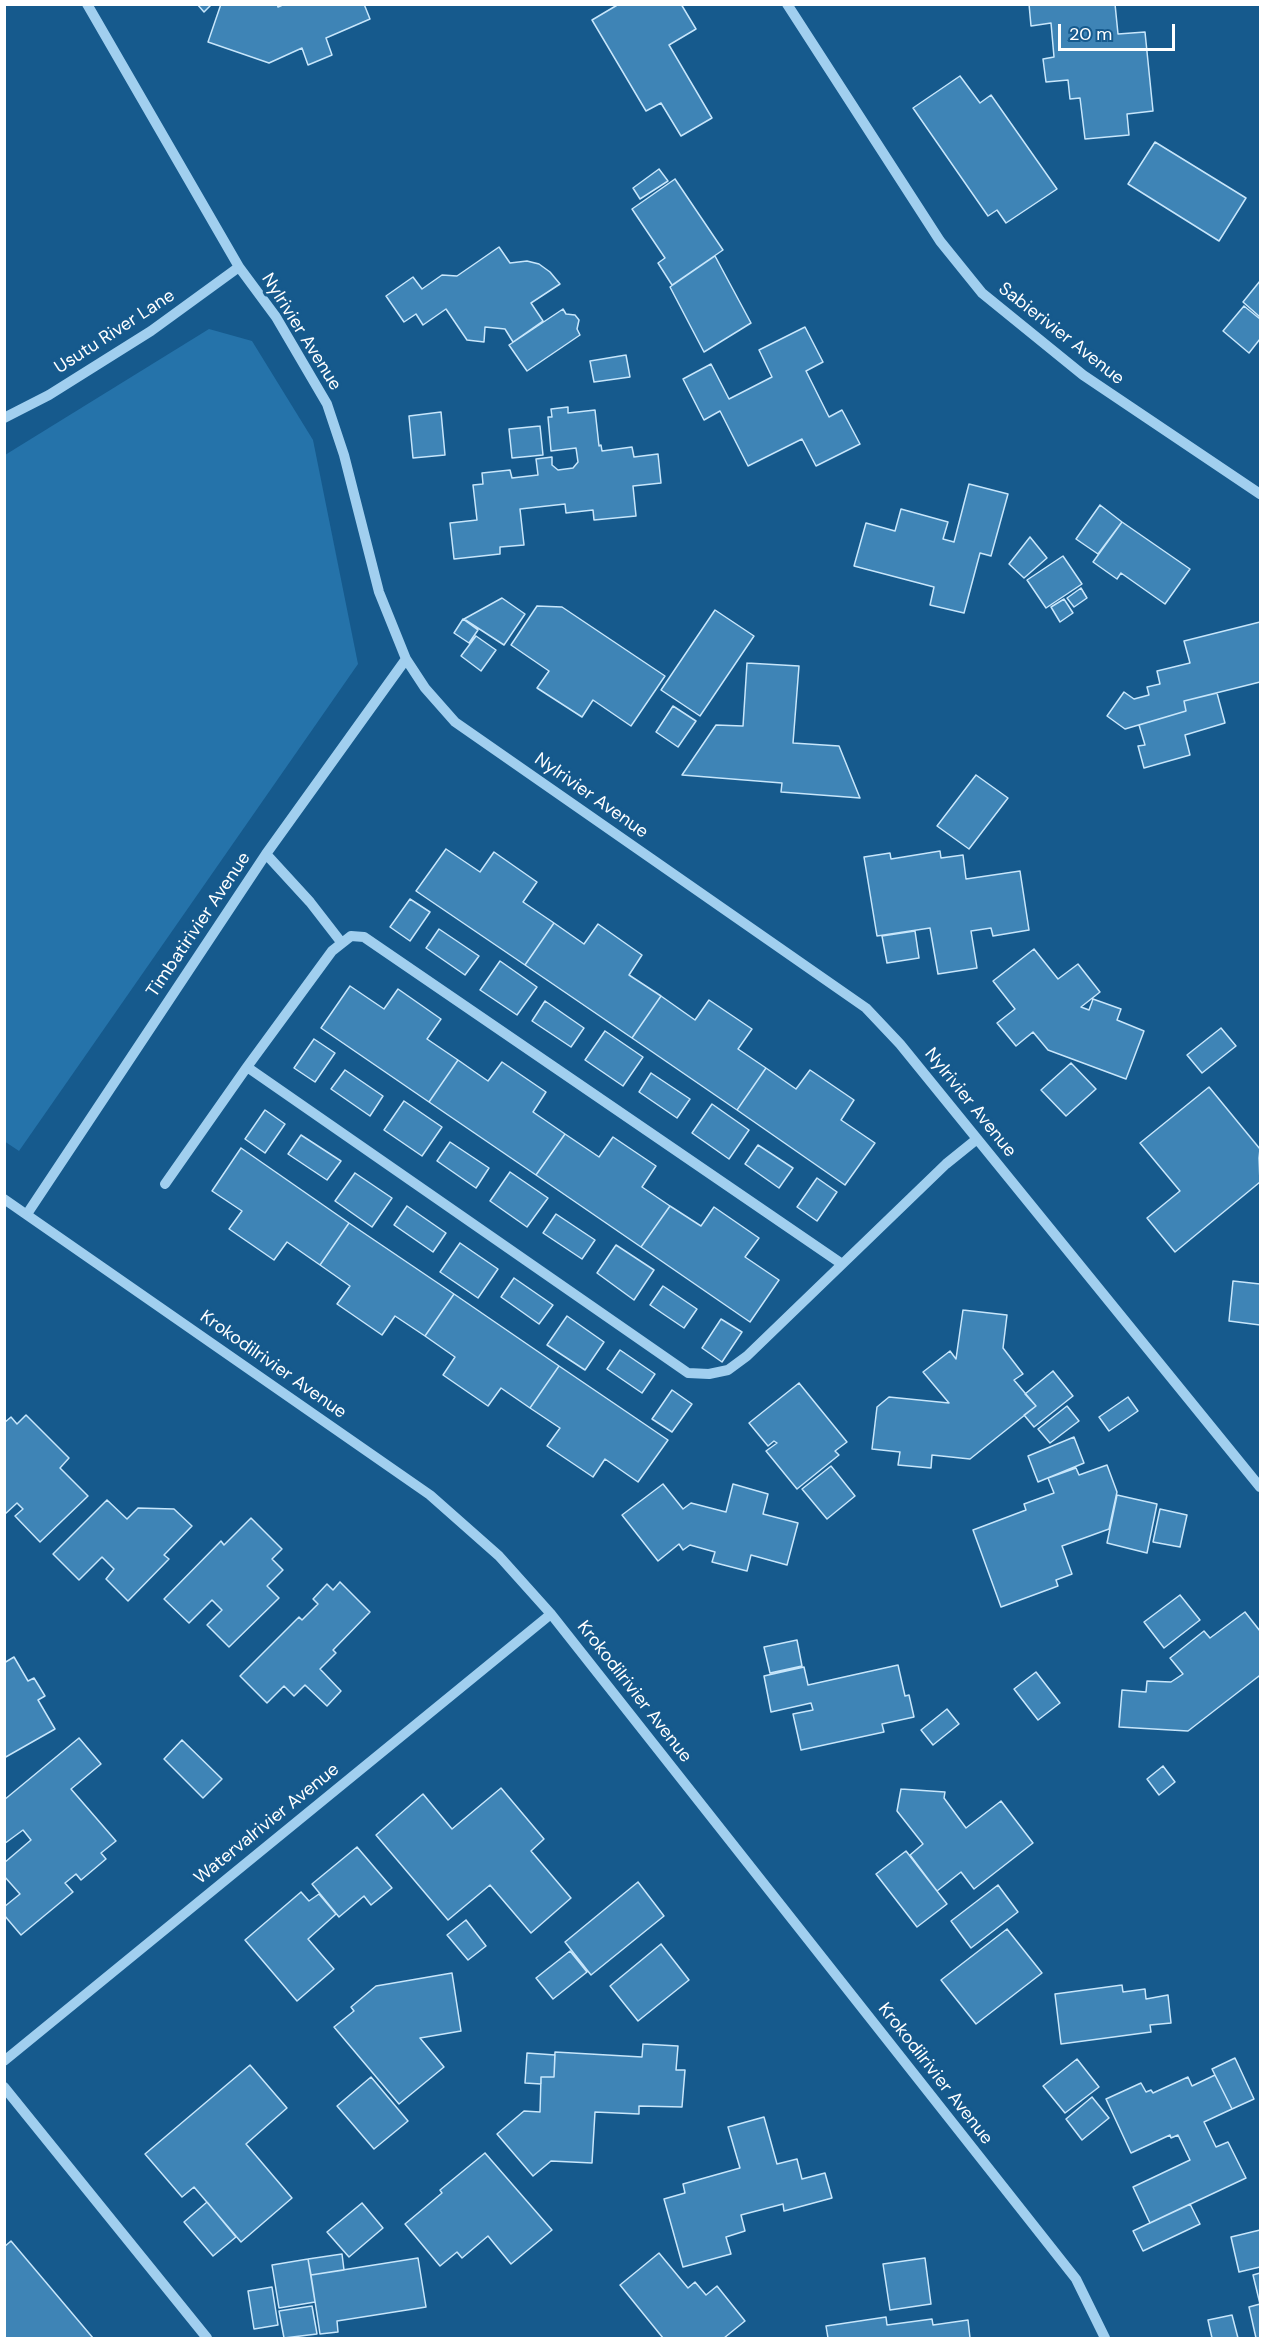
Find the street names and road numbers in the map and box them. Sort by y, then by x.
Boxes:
street label: Nylrivier Avenue [256,269,346,395]
street label: Sabierivier Avenue [994,278,1128,390]
street label: Usutu River Lane [51,285,179,379]
street label: Nylrivier Avenue [530,749,652,843]
street label: Timbatirivier Avenue [142,848,256,1002]
street label: Nylrivier Avenue [919,1044,1021,1162]
street label: Krokodilrivier Avenue [196,1306,350,1424]
street label: Krokodilrivier Avenue [572,1617,696,1767]
street label: Watervalrivier Avenue [190,1759,344,1889]
street label: Krokodilrivier Avenue [873,1999,997,2149]

